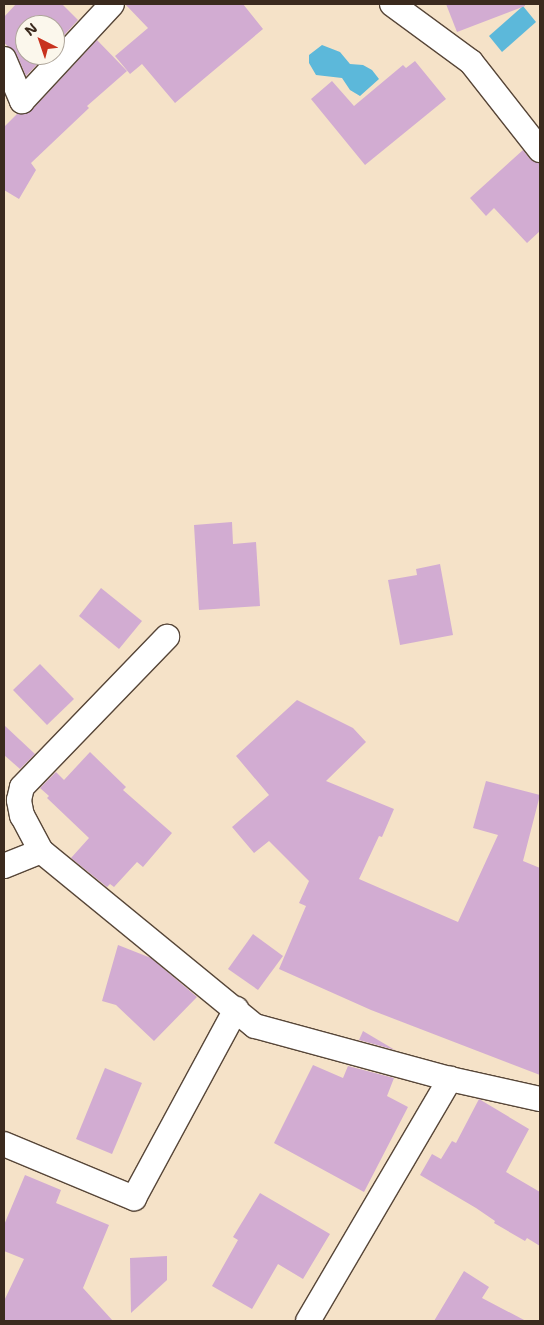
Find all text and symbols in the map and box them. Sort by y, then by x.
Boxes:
north arrow [15,15,65,65]
text: N [21,19,41,40]

